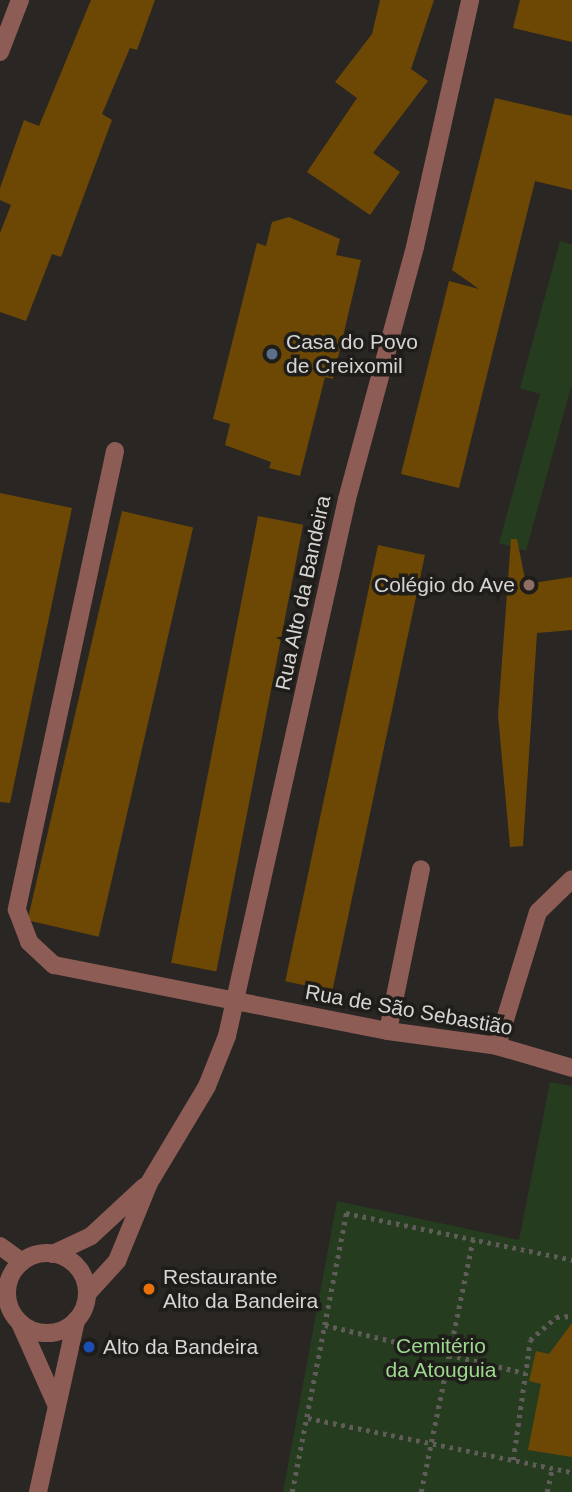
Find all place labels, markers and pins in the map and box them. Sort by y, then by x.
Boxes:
place label: Casa do Povo de Creixomil [286,329,418,379]
marker: Casa do Povo de Creixomil [264,346,280,362]
place label: Colégio do Ave [373,572,515,598]
marker: Colégio do Ave [521,577,537,593]
place label: Restaurante Alto da Bandeira [163,1264,318,1314]
marker: Restaurante Alto da Bandeira [141,1281,157,1297]
place label: Alto da Bandeira [103,1334,258,1360]
marker: Alto da Bandeira [81,1339,97,1355]

